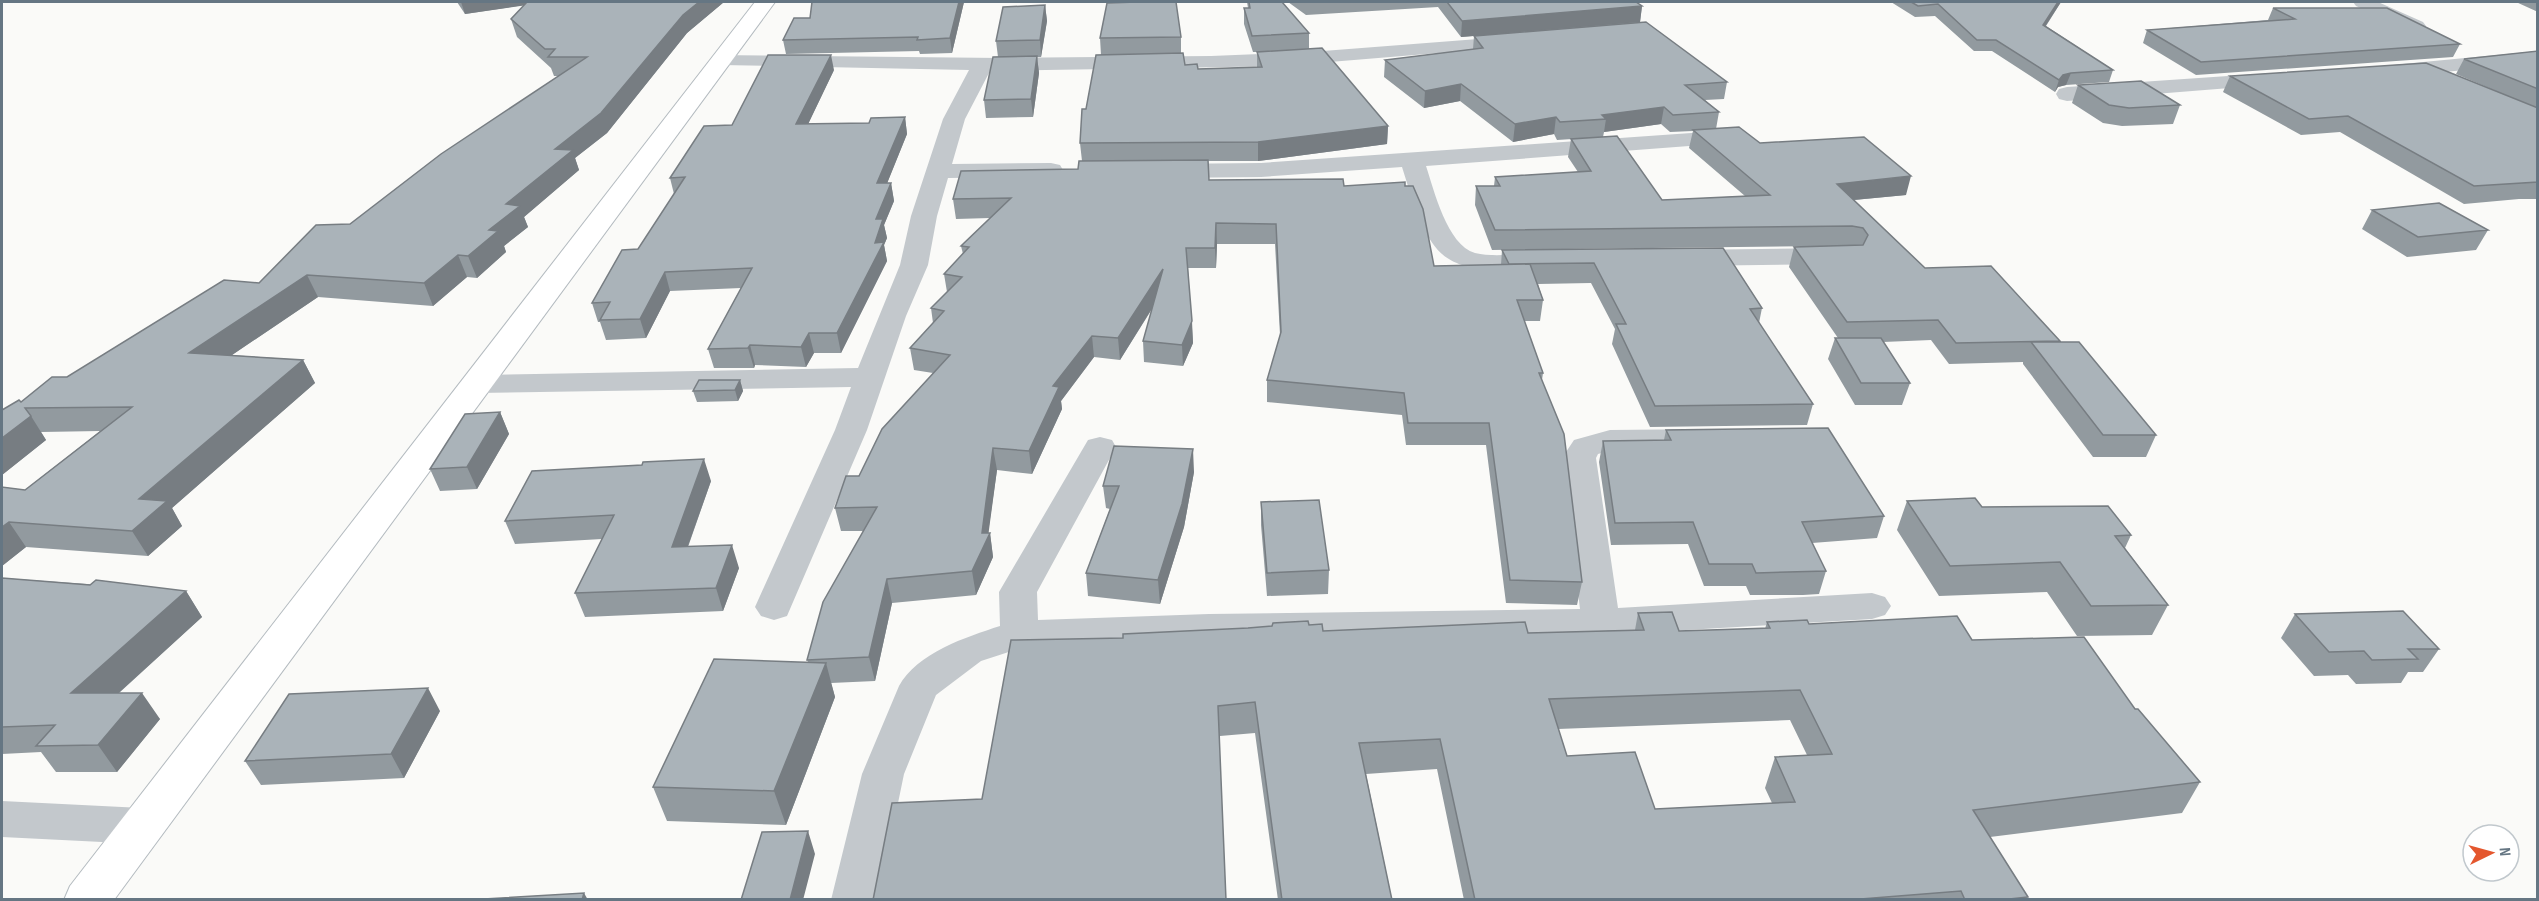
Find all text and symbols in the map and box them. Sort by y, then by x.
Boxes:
north arrow [2461,823,2521,883]
text: N [2495,847,2514,857]

